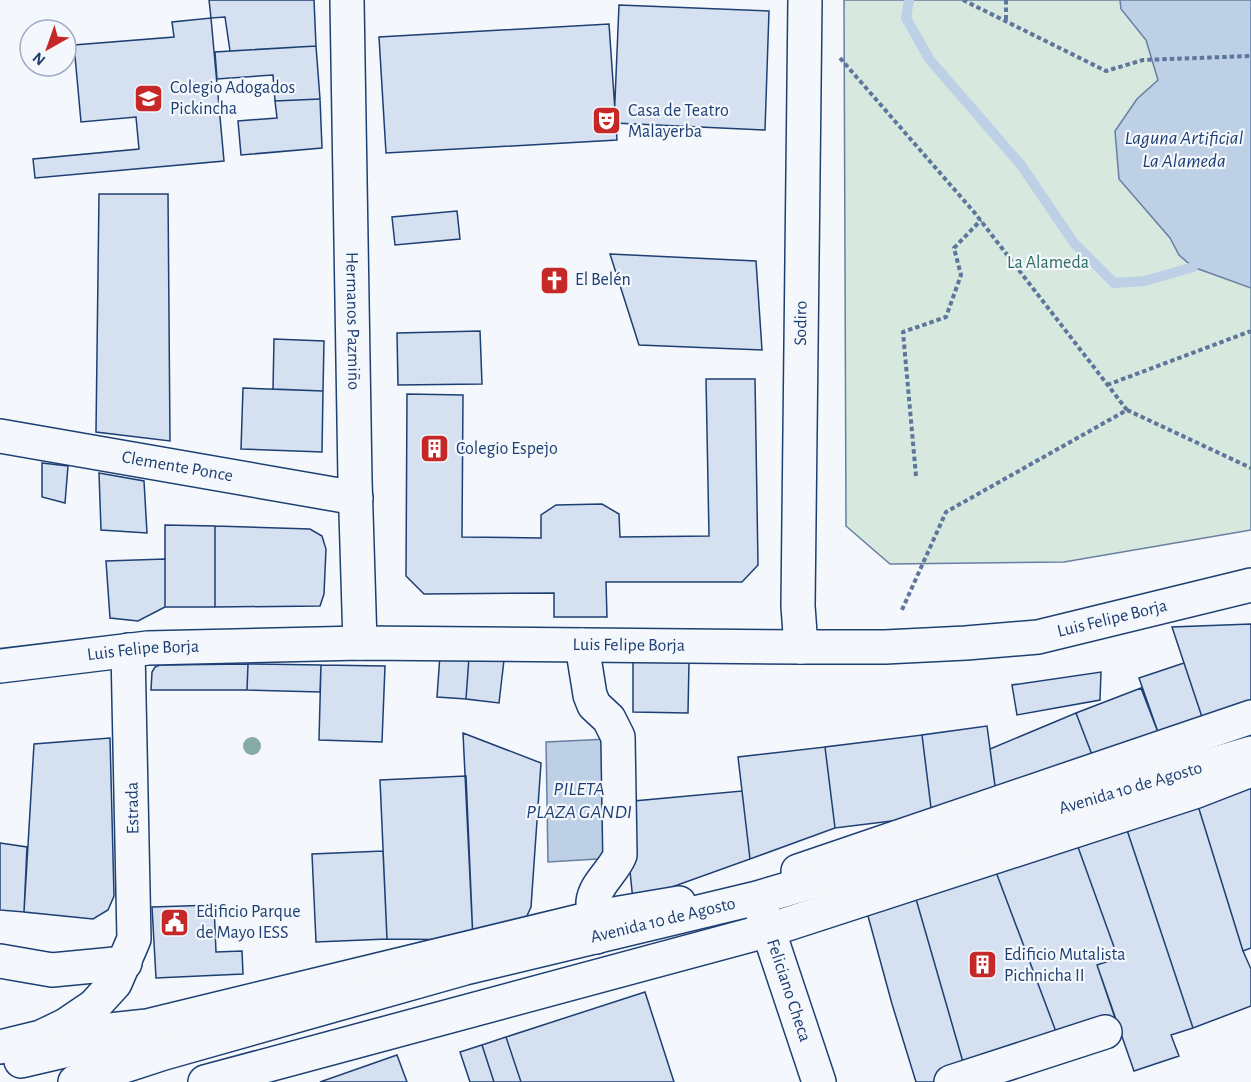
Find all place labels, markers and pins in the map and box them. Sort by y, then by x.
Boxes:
place label: Colegio Adogados Pickincha [170,79,295,118]
school or university icon: Colegio Adogados Pickincha [133,82,165,114]
place label: Casa de Teatro Malayerba [628,102,729,141]
theatre icon: Casa de Teatro Malayerba [591,105,623,137]
church icon: El Belén [538,264,570,296]
place label: El Belén [575,271,631,289]
building icon: Colegio Espejo [419,433,451,465]
place label: Colegio Espejo [456,440,558,458]
place label: Edificio Parque de Mayo IESS [196,903,300,942]
public building icon: Edificio Parque de Mayo IESS [159,906,191,938]
place label: Edificio Mutalista Pichnicha II [1004,946,1126,985]
building icon: Edificio Mutalista Pichnicha II [967,949,999,981]

